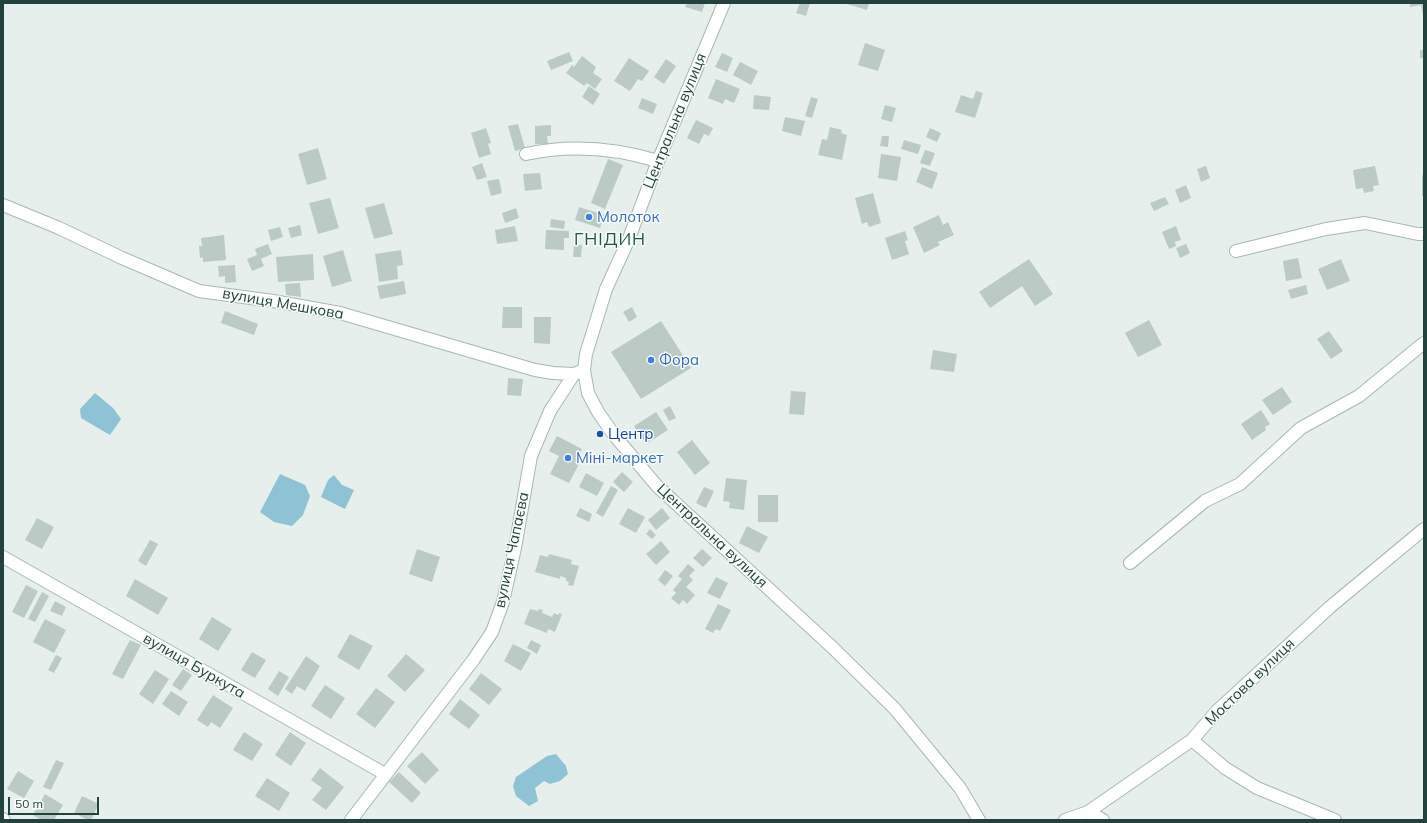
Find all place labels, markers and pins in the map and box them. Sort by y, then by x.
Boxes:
place label: Молоток [597,208,660,226]
marker: Молоток [584,212,594,222]
place label: Фора [659,351,699,369]
marker: Фора [646,355,656,365]
place label: Центр [608,425,653,443]
marker: Центр [595,429,605,439]
place label: Міні-маркет [576,449,663,467]
marker: Міні-маркет [563,453,573,463]

